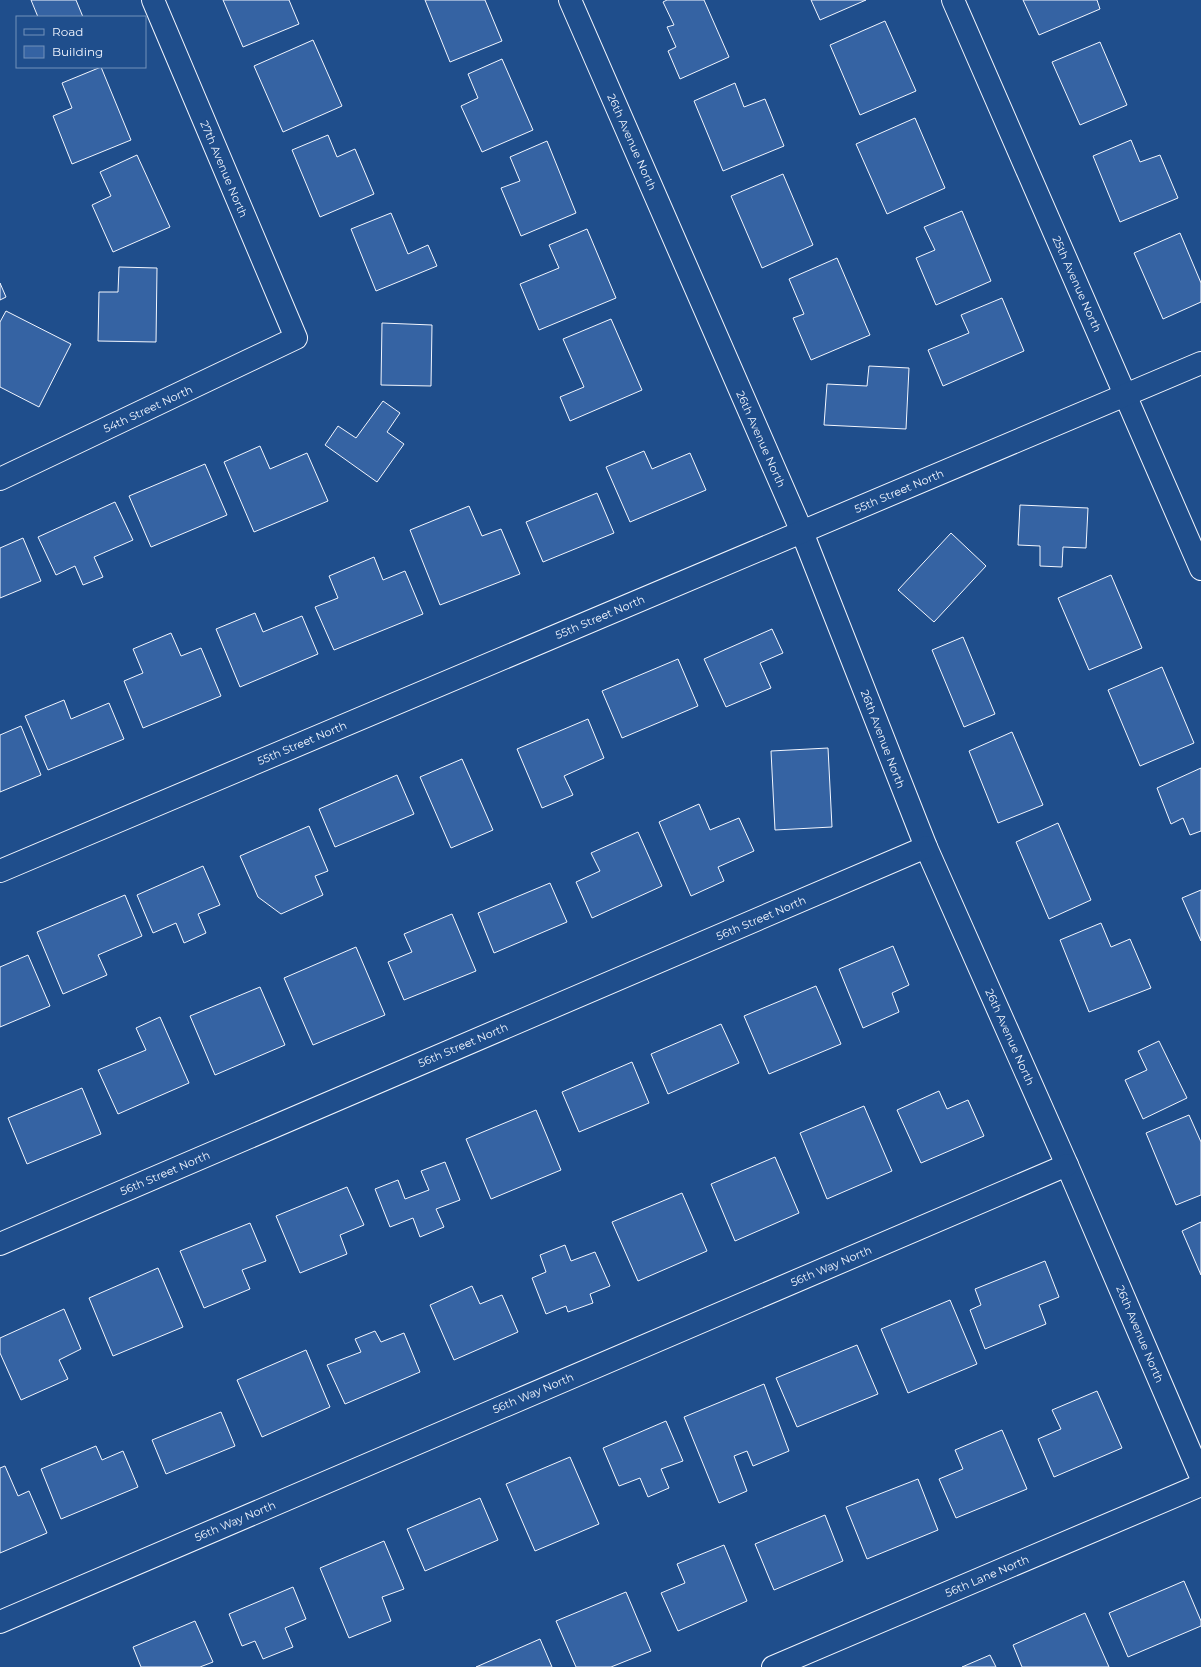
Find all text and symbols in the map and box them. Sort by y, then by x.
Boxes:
legend [16,16,146,68]
text: Road [52,24,83,39]
text: Building [52,44,103,59]
street label: 26th Avenue North [604,91,660,193]
street label: 27th Avenue North [197,118,251,220]
street label: 25th Avenue North [1049,234,1105,334]
street label: 54th Street North [101,382,195,436]
street label: 26th Avenue North [733,388,789,490]
street label: 55th Street North [852,466,946,516]
street label: 55th Street North [553,592,647,642]
street label: 26th Avenue North [858,688,908,790]
street label: 55th Street North [255,718,349,768]
street label: 56th Street North [714,893,808,943]
street label: 26th Avenue North [982,986,1038,1088]
street label: 56th Street North [416,1020,510,1070]
street label: 56th Street North [118,1148,212,1198]
street label: 56th Way North [788,1243,874,1289]
street label: 26th Avenue North [1113,1283,1167,1385]
street label: 56th Way North [490,1370,576,1416]
street label: 56th Way North [192,1498,278,1544]
street label: 56th Lane North [943,1552,1031,1600]

